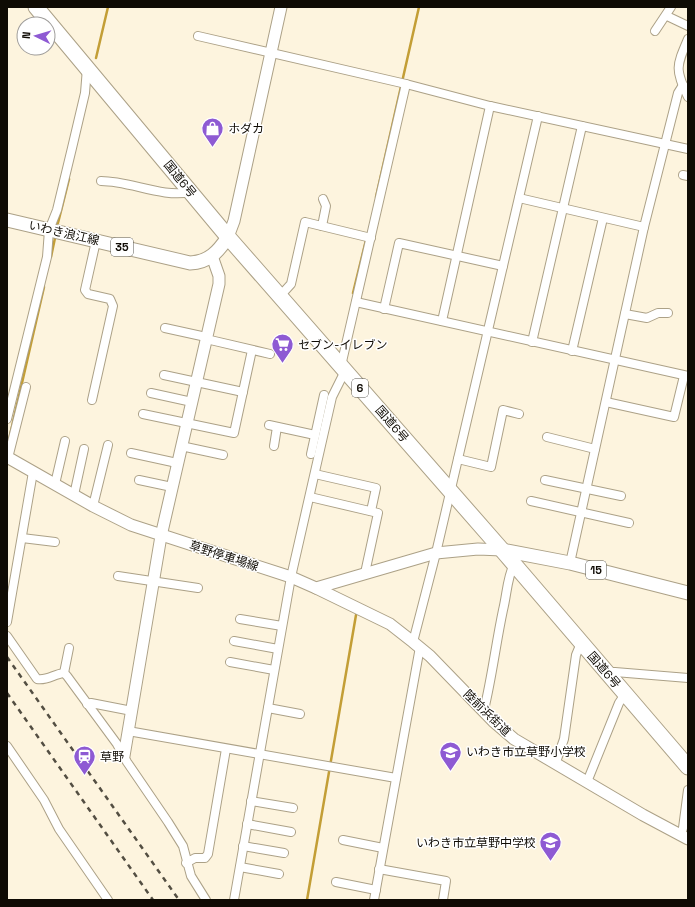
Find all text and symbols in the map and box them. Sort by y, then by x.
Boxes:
north arrow [16,16,56,56]
text: N [19,31,33,39]
shop icon: ホダカ [199,116,225,149]
place label: ホダカ [228,121,264,137]
street label: 国道6号 [160,157,200,201]
street label: いわき浪江線 [27,217,101,249]
road number: 35 [111,238,133,256]
supermarket icon: セブン-イレブン [270,332,296,365]
place label: セブン-イレブン [298,337,387,353]
road number: 6 [352,379,368,397]
street label: 国道6号 [372,402,412,446]
street label: 草野停車場線 [187,537,261,575]
road number: 15 [586,561,606,579]
street label: 国道6号 [584,648,624,692]
street label: 陸前浜街道 [460,686,514,740]
school or university icon: いわき市立草野小学校 [437,739,463,772]
station icon: 草野 [71,744,97,777]
place label: いわき市立草野小学校 [466,744,586,760]
place label: 草野 [100,749,124,765]
school or university icon: いわき市立草野中学校 [538,830,564,863]
place label: いわき市立草野中学校 [416,835,536,851]

